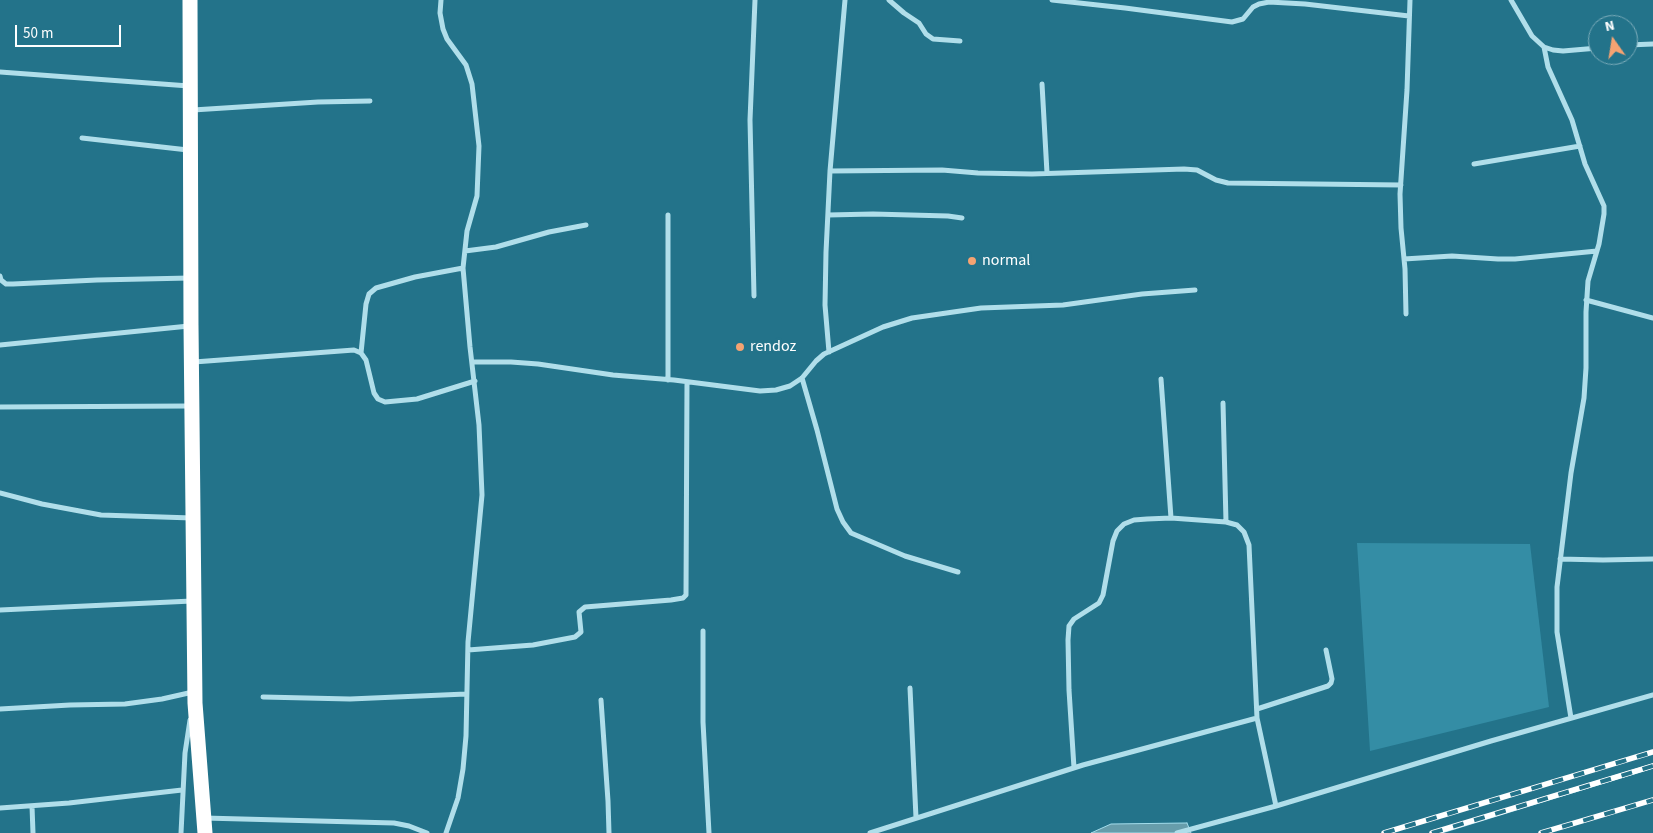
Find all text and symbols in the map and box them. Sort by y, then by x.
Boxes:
scale bar [18,15,124,47]
north arrow [1588,15,1638,65]
text: N [1603,16,1617,37]
text: 50 m [23,23,53,44]
place label: normal [982,251,1030,271]
marker: normal [966,255,978,267]
place label: rendoz [750,337,796,357]
marker: rendoz [734,341,746,353]

